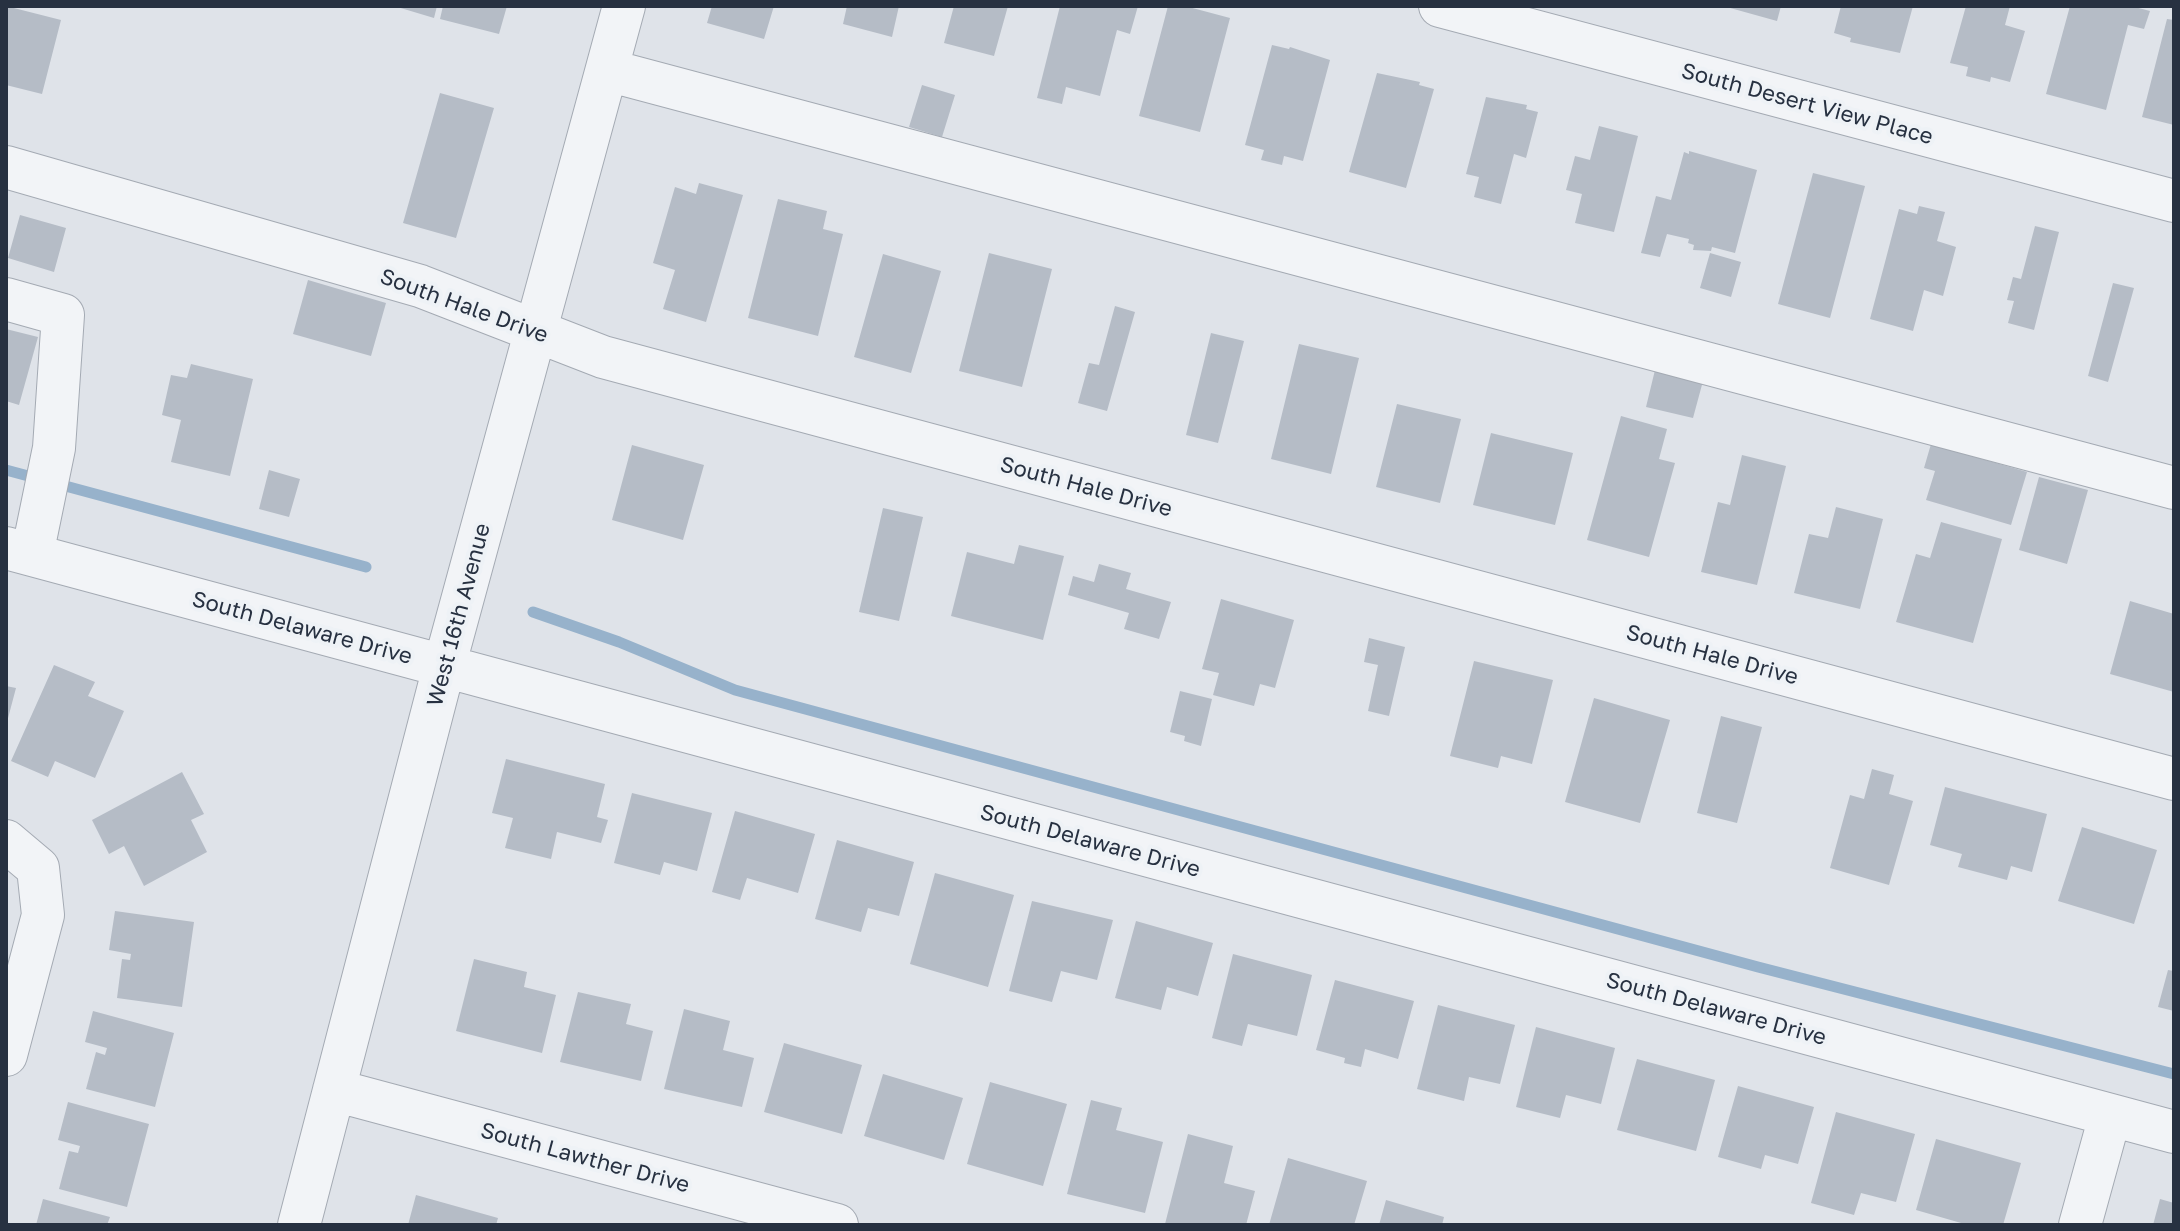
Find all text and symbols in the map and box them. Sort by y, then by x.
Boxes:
street label: South Desert View Place [1678,58,1936,150]
street label: South Hale Drive [376,263,552,349]
street label: South Hale Drive [997,451,1175,523]
street label: West 16th Avenue [422,521,496,709]
street label: South Delaware Drive [189,586,415,670]
street label: South Hale Drive [1623,619,1801,691]
street label: South Delaware Drive [977,799,1203,883]
street label: South Delaware Drive [1603,967,1829,1051]
street label: South Lawther Drive [478,1117,692,1199]

